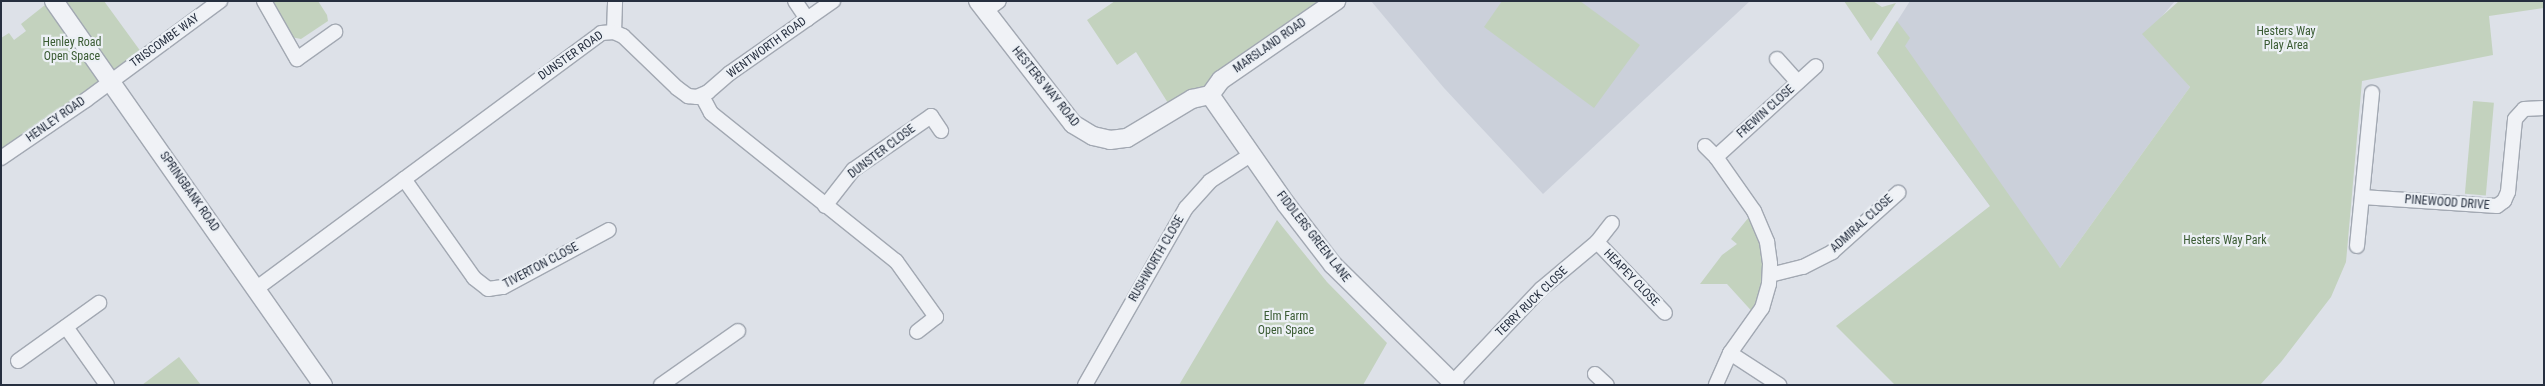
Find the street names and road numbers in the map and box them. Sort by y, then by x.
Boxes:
street label: TRISCOMBE WAY [128,11,202,71]
street label: WENTWORTH ROAD [724,14,810,82]
street label: MARSLAND ROAD [1231,16,1309,76]
street label: DUNSTER ROAD [536,28,606,84]
street label: HESTERS WAY ROAD [1008,44,1082,130]
street label: FREWIN CLOSE [1734,83,1798,141]
street label: HENLEY ROAD [24,94,88,146]
street label: DUNSTER CLOSE [846,122,918,182]
street label: SPRINGBANK ROAD [156,149,222,235]
street label: FIDDLERS GREEN LANE [1273,189,1353,285]
street label: ADMIRAL CLOSE [1828,192,1896,256]
street label: PINEWOOD DRIVE [2404,193,2490,213]
street label: RUSHWORTH CLOSE [1127,213,1187,305]
street label: TIVERTON CLOSE [501,240,581,292]
street label: HEAPEY CLOSE [1600,247,1662,309]
street label: TERRY RUCK CLOSE [1493,264,1571,340]

